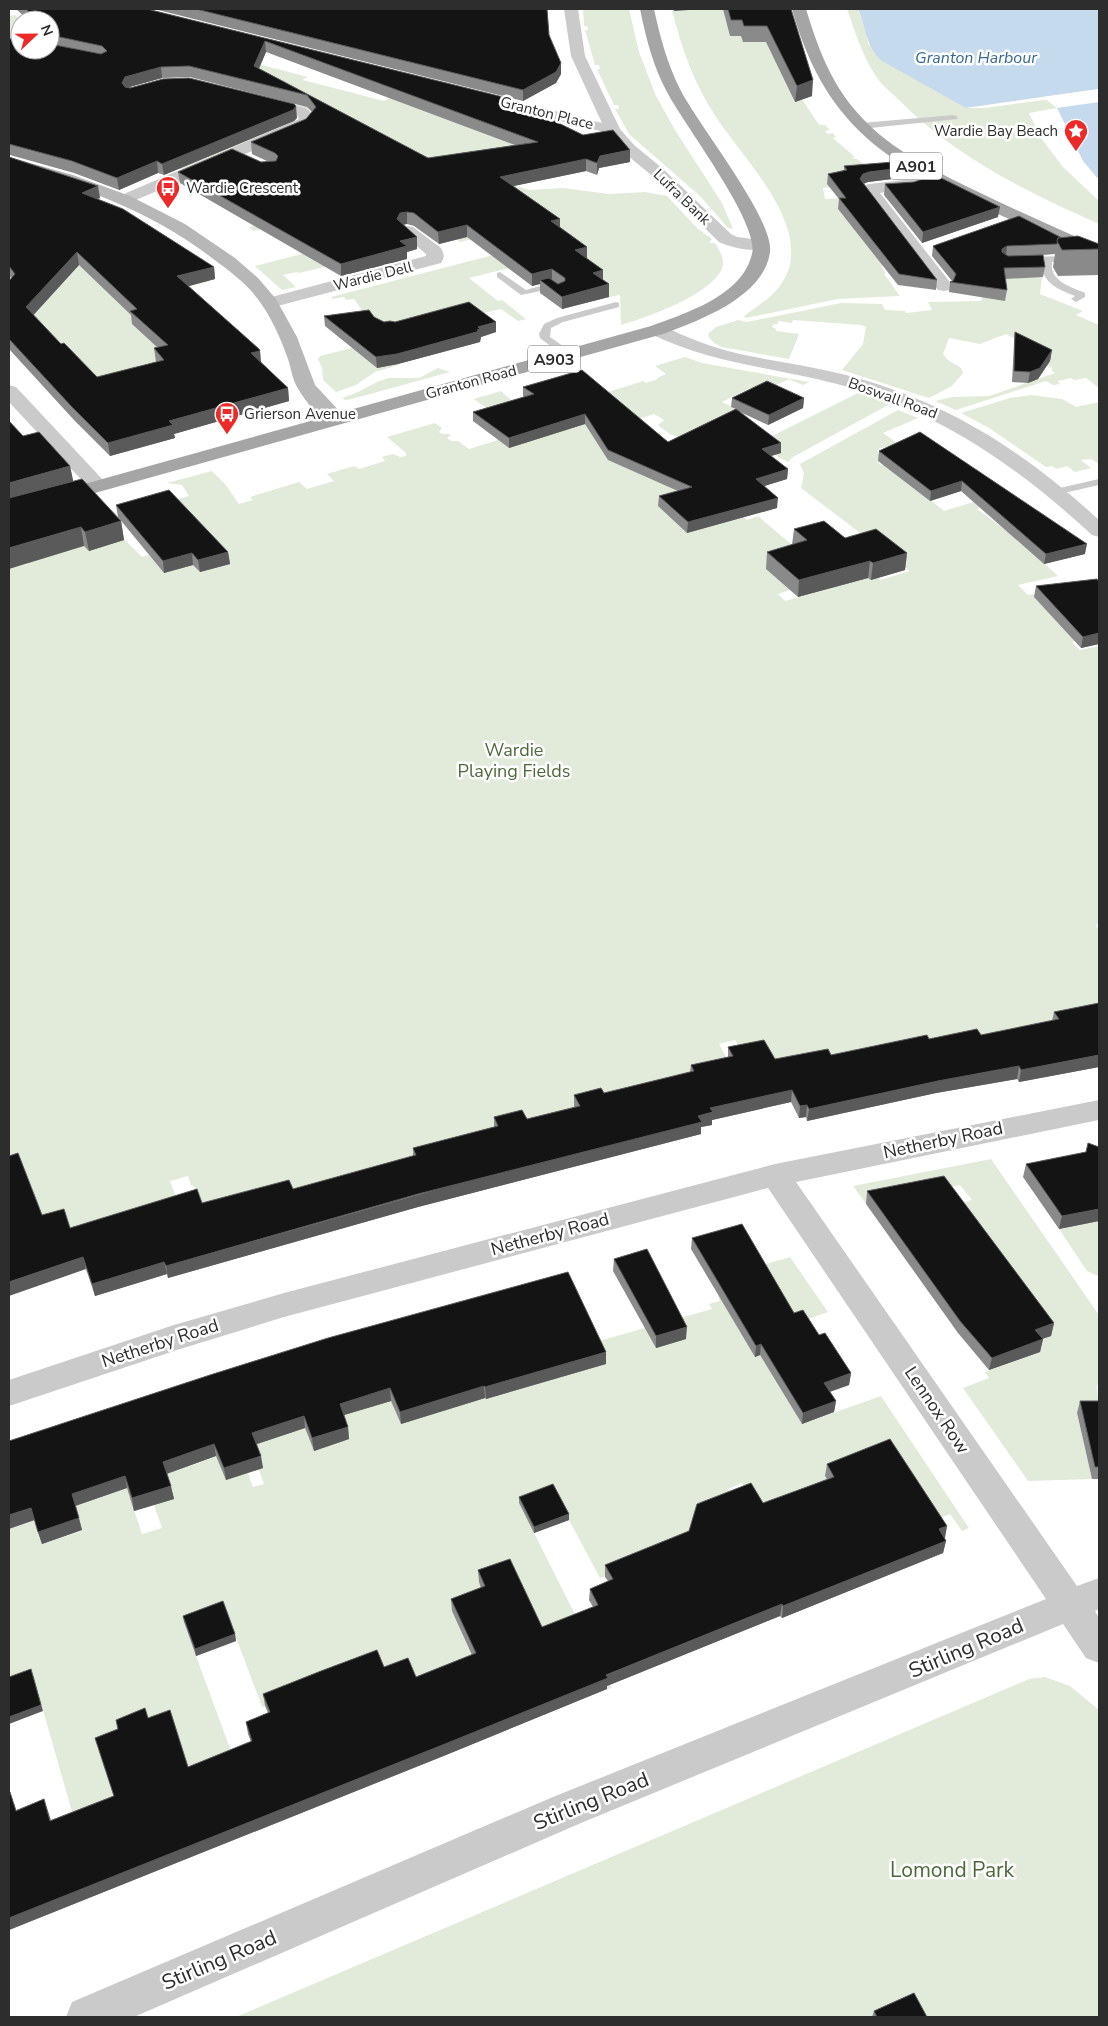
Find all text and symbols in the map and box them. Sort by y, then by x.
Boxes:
north arrow [10,10,60,60]
text: N [36,22,57,39]
water label: Granton Harbour [915,47,1038,69]
street label: Granton Place [498,92,596,134]
place icon: Wardie Bay Beach [1063,118,1089,152]
place label: Wardie Bay Beach [934,121,1058,141]
road number: A901 [890,153,942,180]
street label: Lufra Bank [649,165,715,230]
bus stop icon: Wardie Crescent [155,175,181,209]
place label: Wardie Crescent [186,178,299,198]
street label: Wardie Dell [331,256,415,295]
road number: A903 [528,346,580,372]
street label: Granton Road [423,360,519,404]
street label: Boswall Road [846,373,940,423]
bus stop icon: Grierson Avenue [214,401,240,435]
place label: Grierson Avenue [244,404,356,424]
park label: Wardie Playing Fields [457,738,571,783]
street label: Netherby Road [881,1116,1005,1164]
street label: Netherby Road [488,1207,612,1261]
street label: Netherby Road [98,1313,222,1373]
street label: Lennox Row [899,1362,975,1458]
street label: Stirling Road [904,1611,1028,1685]
street label: Stirling Road [529,1765,653,1837]
park label: Lomond Park [890,1856,1015,1884]
street label: Stirling Road [157,1923,281,1997]

